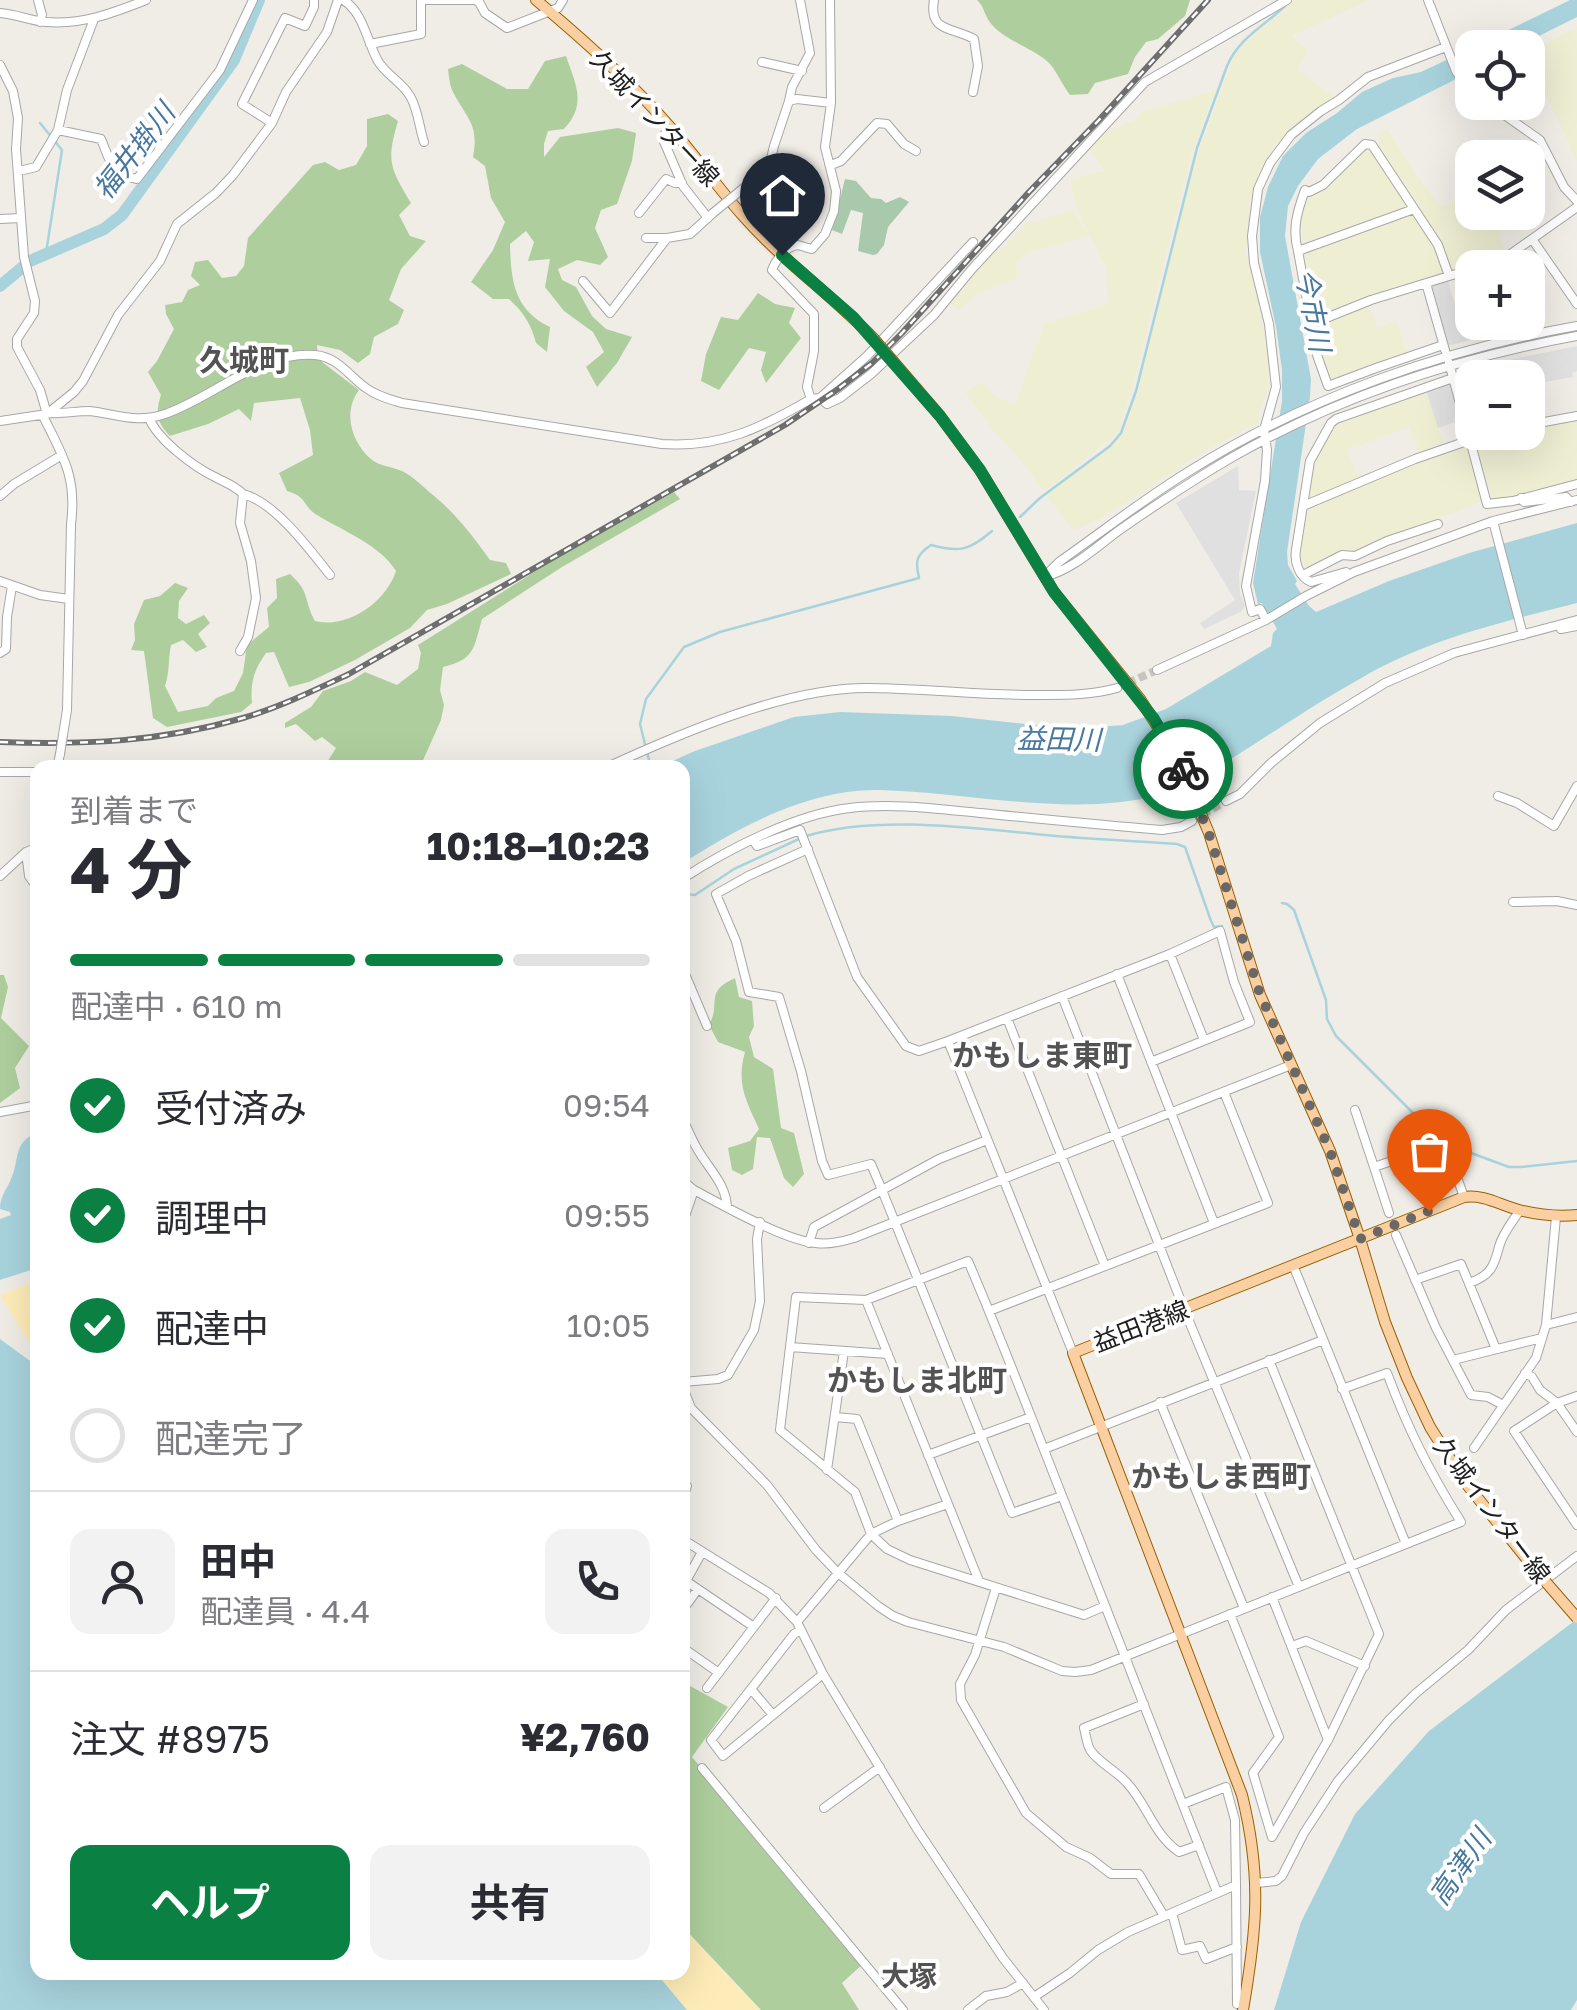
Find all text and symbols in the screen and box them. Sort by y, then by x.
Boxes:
map controls [1455,30,1545,450]
button: locate [1455,30,1545,120]
street label: 久城インター線 [584,43,726,192]
water label: 福井掛川 [86,94,183,205]
button: layers [1455,140,1545,230]
pin [740,153,825,256]
icon: home [755,168,810,223]
button: + [1455,250,1545,340]
water label: 今市川 [1289,266,1338,357]
district label: 久城町 [199,342,289,378]
button: − [1455,360,1545,450]
courier [1133,719,1233,819]
water label: 益田川 [1017,721,1104,756]
icon: bike [1156,742,1211,797]
text: 到着まで [70,791,198,829]
text: 10:18–10:23 [427,823,650,868]
text: 4 分 [70,829,192,907]
text: 配達中 · 610 m [70,987,283,1025]
district label: かもしま東町 [952,1037,1132,1073]
icon: check [70,1078,125,1133]
text: 受付済み [155,1085,307,1130]
text: 09:54 [563,1086,650,1124]
pin [1387,1109,1472,1212]
icon: bag [1402,1124,1457,1179]
icon: check [70,1188,125,1243]
text: 調理中 [155,1195,269,1240]
text: 09:55 [564,1196,650,1234]
street label: 益田港線 [1089,1293,1193,1358]
icon: check [70,1298,125,1353]
text: 配達中 [155,1305,269,1350]
text: 10:05 [567,1306,650,1344]
district label: かもしま北町 [827,1362,1007,1398]
text: 配達完了 [155,1415,307,1460]
street label: 久城インター線 [1427,1430,1557,1589]
district label: かもしま西町 [1131,1458,1311,1494]
button: person [70,1529,175,1634]
button: phone [545,1529,650,1634]
text: 田中 [200,1538,276,1583]
text: 配達員 · 4.4 [200,1592,370,1630]
text: ¥2,760 [520,1714,650,1759]
text: 注文 #8975 [70,1716,270,1761]
water label: 高津川 [1422,1820,1499,1911]
button: ヘルプ [70,1845,350,1960]
button: 共有 [370,1845,650,1960]
district label: 大塚 [881,1959,937,1992]

